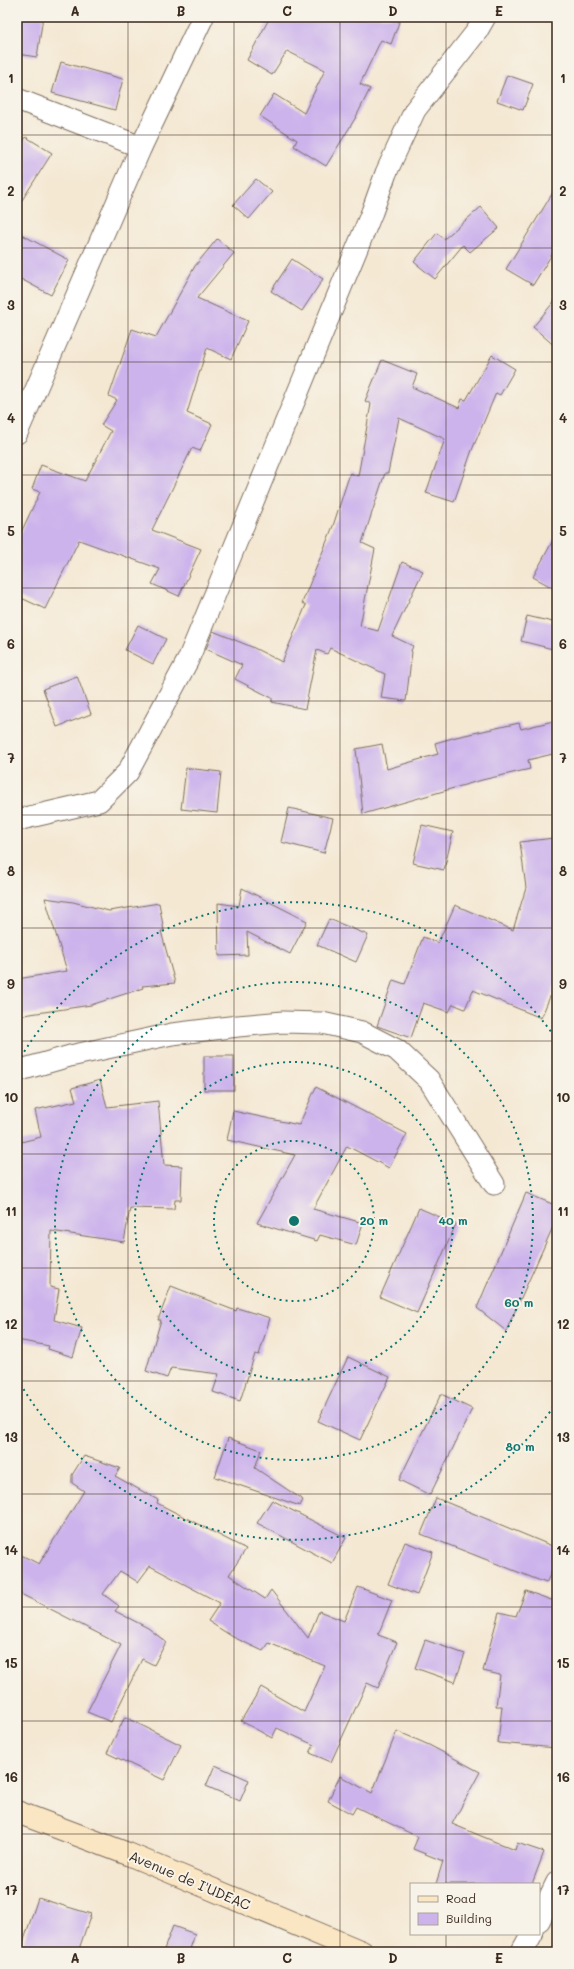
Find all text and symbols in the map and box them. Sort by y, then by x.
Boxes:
text: A [70,2,80,19]
text: B [177,2,186,19]
text: C [282,2,292,19]
text: D [388,2,398,19]
text: E [495,2,503,19]
text: 1 [8,69,14,86]
text: 1 [560,69,566,86]
text: 2 [7,182,15,199]
text: 2 [559,182,567,199]
text: 3 [7,296,15,313]
text: 3 [559,296,567,313]
text: 4 [7,409,15,426]
text: 4 [559,409,567,426]
text: 5 [7,522,15,539]
text: 5 [559,522,567,539]
text: 6 [7,635,15,652]
text: 6 [559,635,567,652]
text: 7 [7,749,15,766]
text: 7 [559,749,567,766]
text: 8 [7,862,15,879]
text: 8 [559,862,567,879]
text: 9 [7,975,15,992]
text: 9 [559,975,567,992]
text: 10 [4,1088,18,1105]
text: 10 [556,1088,570,1105]
text: 11 [5,1202,17,1219]
text: 11 [557,1202,569,1219]
text: 20 m [360,1212,388,1228]
text: 40 m [438,1212,468,1228]
centre of rings [287,1214,301,1228]
text: 60 m [505,1294,533,1310]
text: 12 [4,1315,18,1332]
text: 12 [556,1315,570,1332]
text: 13 [4,1428,18,1445]
text: 13 [556,1428,570,1445]
text: 80 m [505,1438,535,1454]
text: 14 [4,1541,18,1558]
text: 14 [556,1541,570,1558]
text: 15 [4,1654,18,1671]
text: 15 [556,1654,570,1671]
text: 16 [4,1768,18,1785]
text: 16 [556,1768,570,1785]
street label: Avenue de I'UDEAC [126,1846,254,1914]
text: 17 [4,1881,18,1898]
text: 17 [556,1881,570,1898]
legend [410,1883,540,1935]
text: Road [446,1890,476,1906]
text: Building [446,1910,492,1926]
text: A [70,1949,80,1966]
text: B [177,1949,186,1966]
text: C [282,1949,292,1966]
text: D [388,1949,398,1966]
text: E [495,1949,503,1966]

